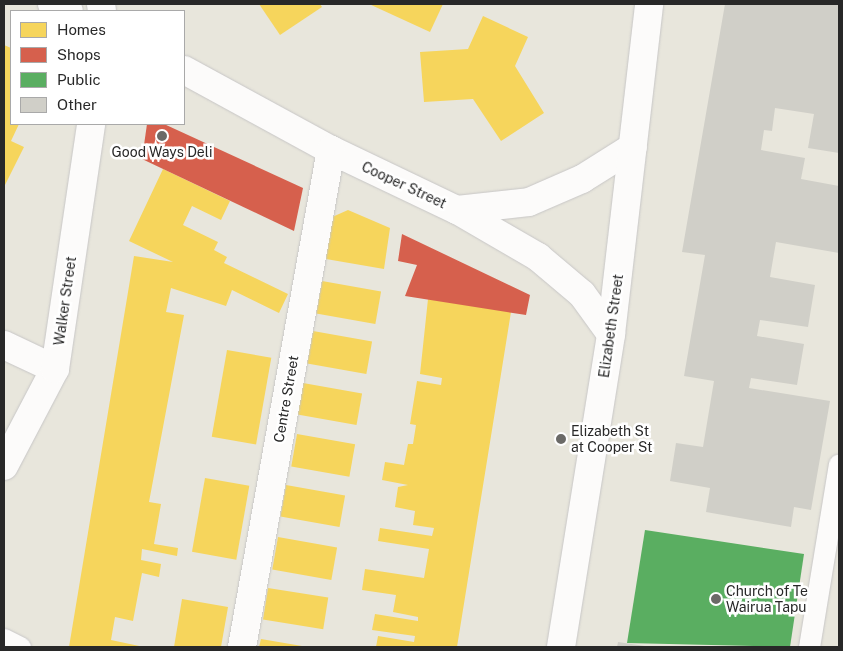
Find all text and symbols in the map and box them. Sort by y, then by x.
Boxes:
legend [10,10,185,125]
text: Homes [57,21,106,38]
text: Shops [57,46,101,63]
text: Public [57,71,101,88]
text: Other [57,96,97,113]
marker: Good Ways Deli [156,130,168,142]
place label: Good Ways Deli [111,144,213,160]
street label: Cooper Street [359,158,449,212]
street label: Walker Street [50,255,80,347]
street label: Elizabeth Street [595,273,627,379]
street label: Centre Street [270,354,302,444]
place label: Elizabeth St at Cooper St [571,423,652,456]
marker: Elizabeth St at Cooper St [555,433,567,445]
place label: Church of Te Wairua Tapu [726,583,808,616]
marker: Church of Te Wairua Tapu [710,593,722,605]

